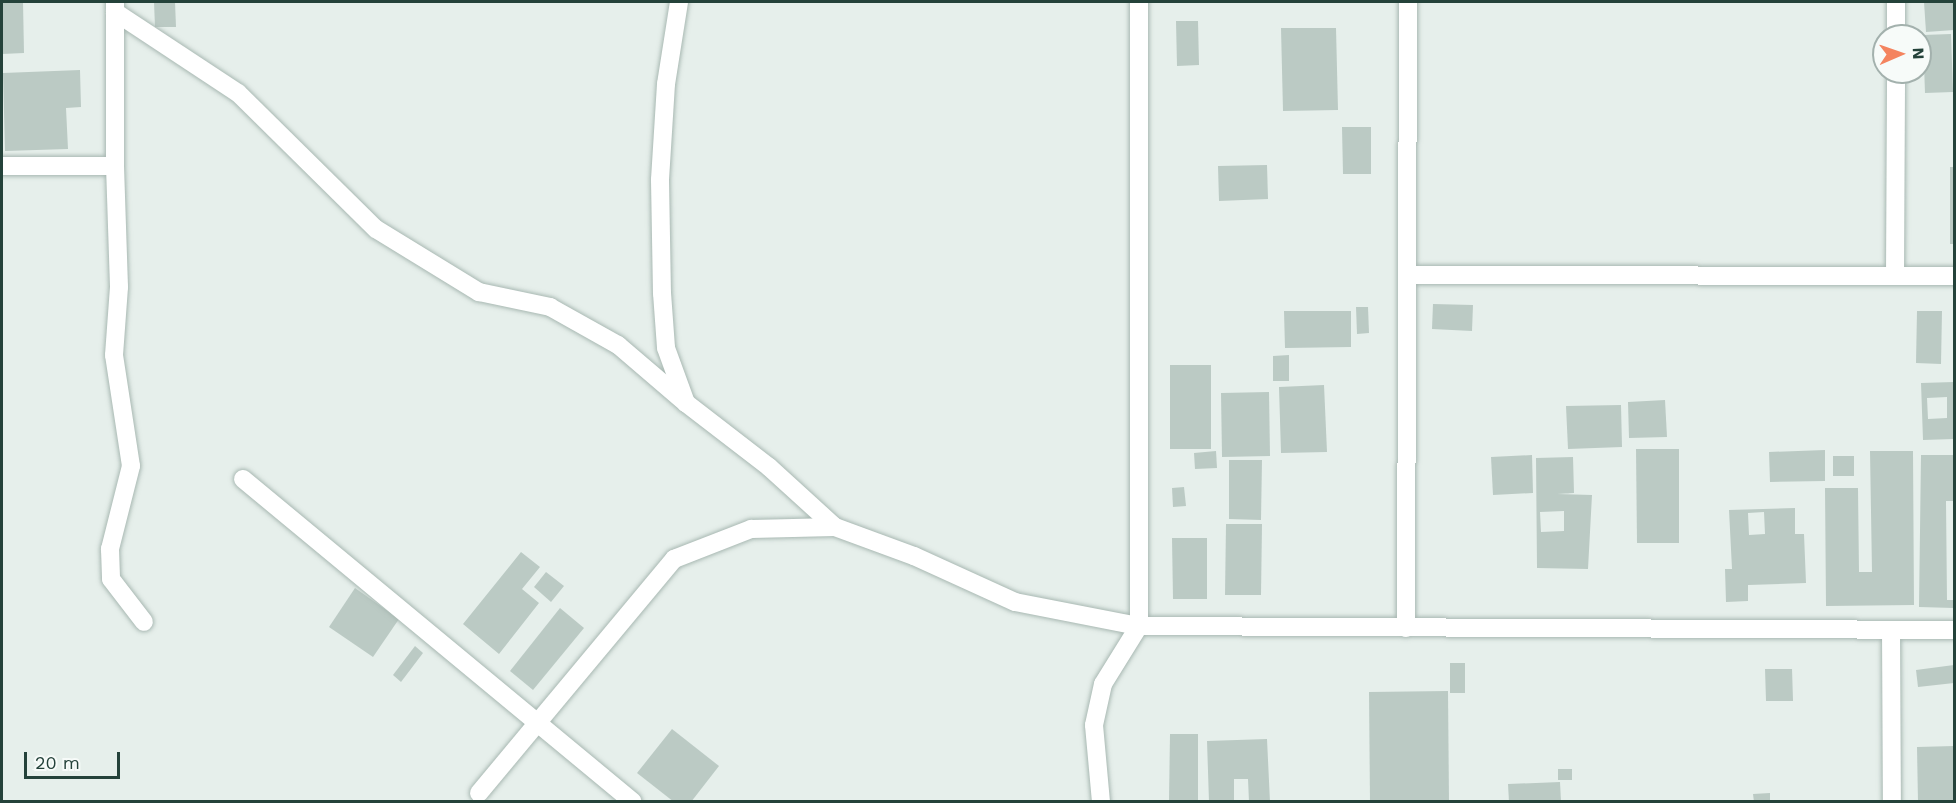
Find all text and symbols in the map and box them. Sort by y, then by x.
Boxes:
north arrow [1872,24,1932,84]
text: N [1909,47,1928,60]
scale bar [27,740,123,778]
text: 20 m [35,752,80,773]

